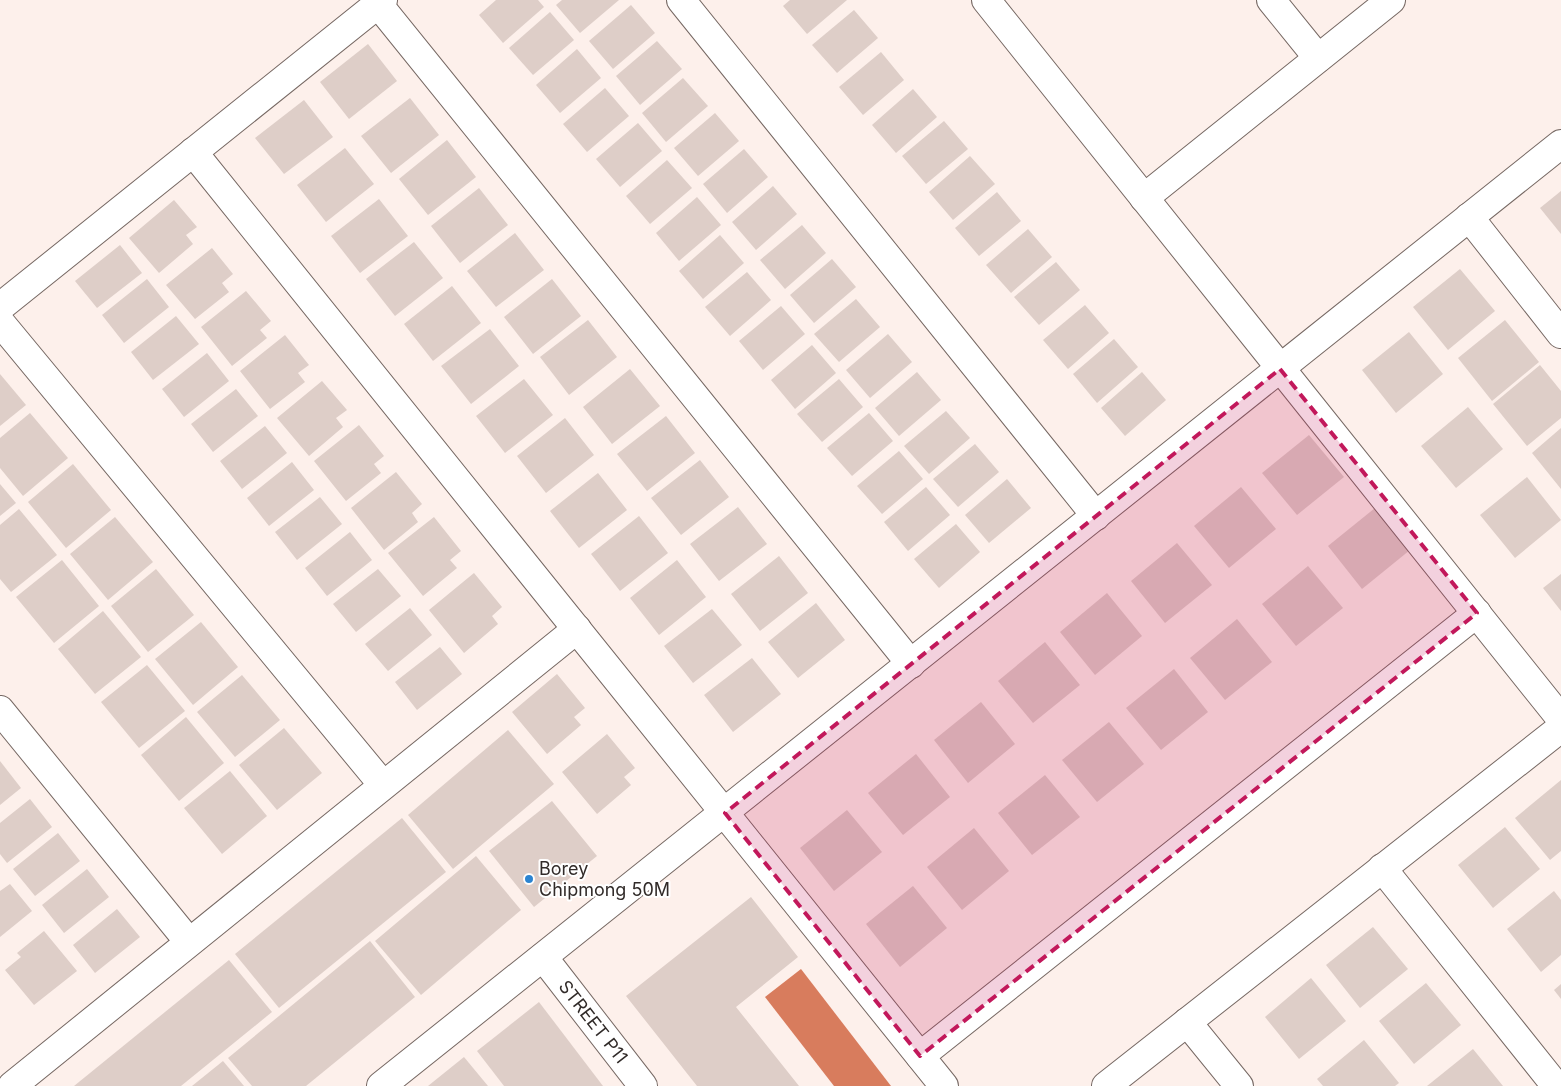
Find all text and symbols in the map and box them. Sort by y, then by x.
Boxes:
place label: Borey Chipmong 50M [539,858,670,900]
marker: Borey Chipmong 50M [523,873,535,885]
street label: STREET P11 [555,976,632,1067]

